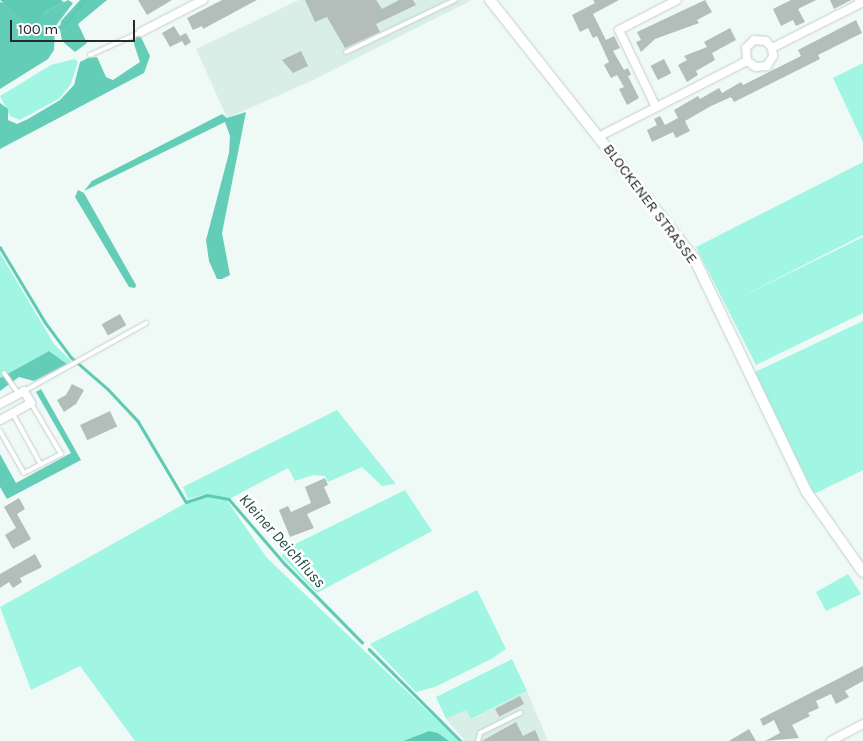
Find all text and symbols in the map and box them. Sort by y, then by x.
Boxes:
scale bar [12,10,138,42]
text: 100 m [18,20,58,38]
street label: BLOCKENER STRASSE [599,141,701,267]
water label: Kleiner Deichfluss [235,490,329,592]

